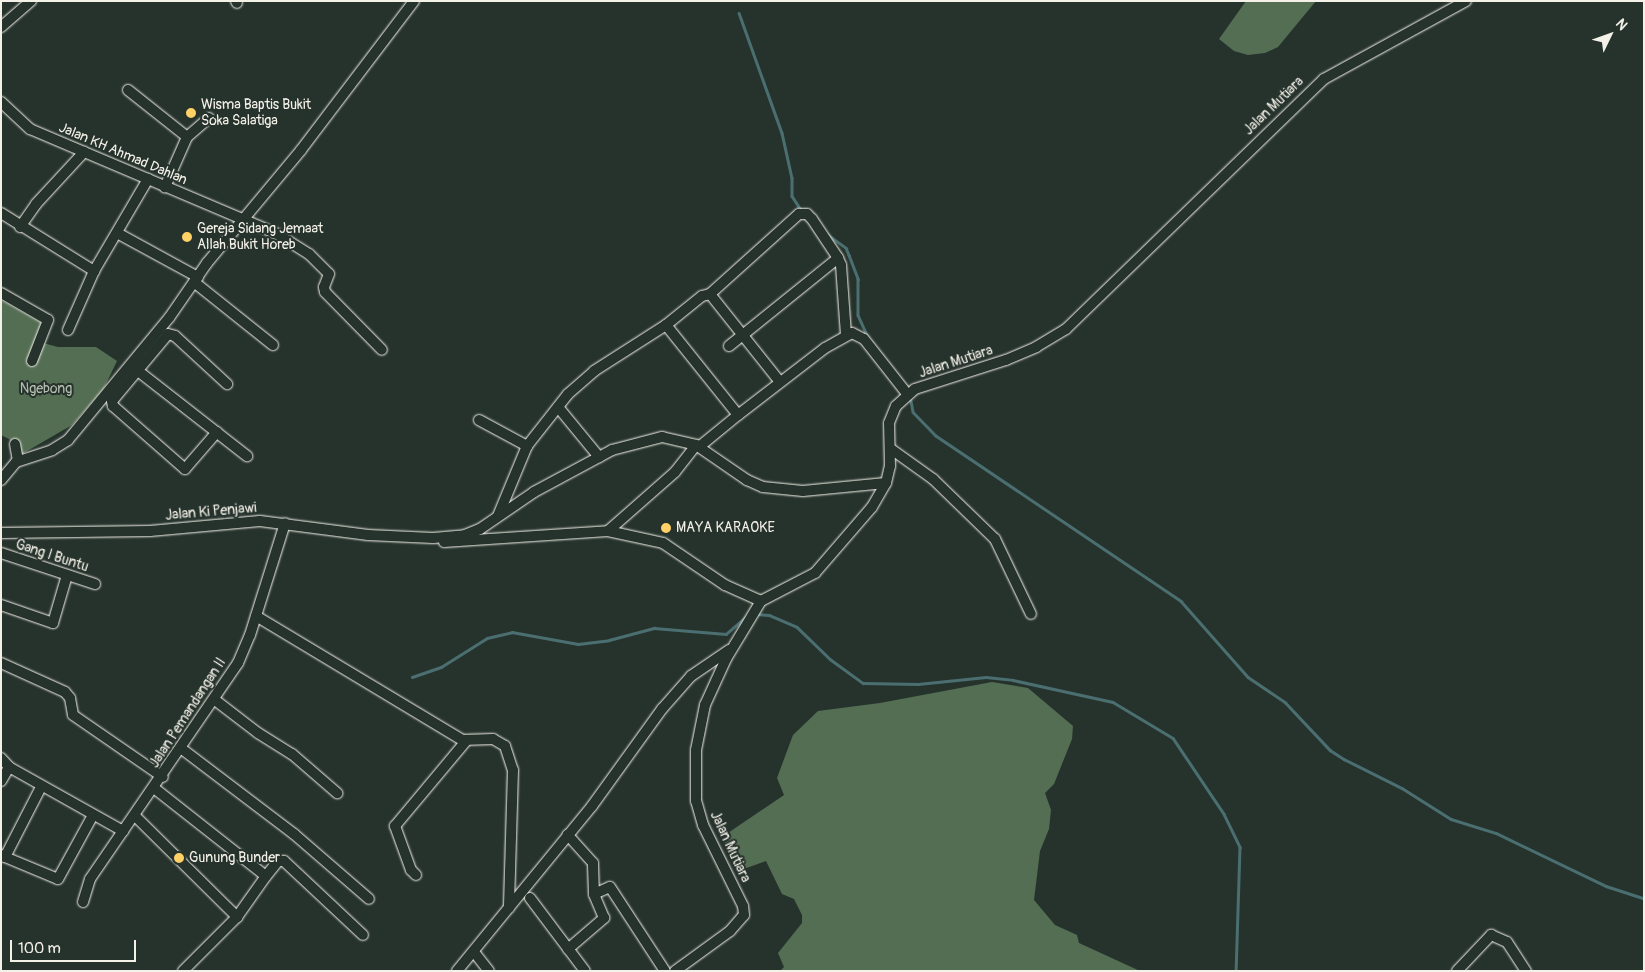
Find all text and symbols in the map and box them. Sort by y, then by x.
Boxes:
north arrow [1585,10,1635,60]
text: N [1612,15,1631,34]
street label: Jalan Mutiara [1241,73,1307,139]
place label: Wisma Baptis Bukit Soka Salatiga [201,97,311,130]
marker: Wisma Baptis Bukit Soka Salatiga [185,107,197,119]
street label: Jalan KH Ahmad Dahlan [56,119,190,189]
place label: Gereja Sidang Jemaat Allah Bukit Horeb [197,221,323,253]
marker: Gereja Sidang Jemaat Allah Bukit Horeb [181,231,193,243]
street label: Jalan Mutiara [917,342,995,382]
park label: Ngebong [20,381,72,397]
street label: Jalan Ki Penjawi [165,500,257,524]
place label: MAYA KARAOKE [676,520,775,536]
marker: MAYA KARAOKE [660,522,672,534]
street label: Gang I Buntu [13,536,91,576]
street label: Jalan Pemandangan II [146,655,230,771]
street label: Jalan Mutiara [706,809,754,885]
place label: Gunung Bunder [189,850,280,866]
marker: Gunung Bunder [173,852,185,864]
scale bar [12,930,139,962]
text: 100 m [18,939,61,958]

